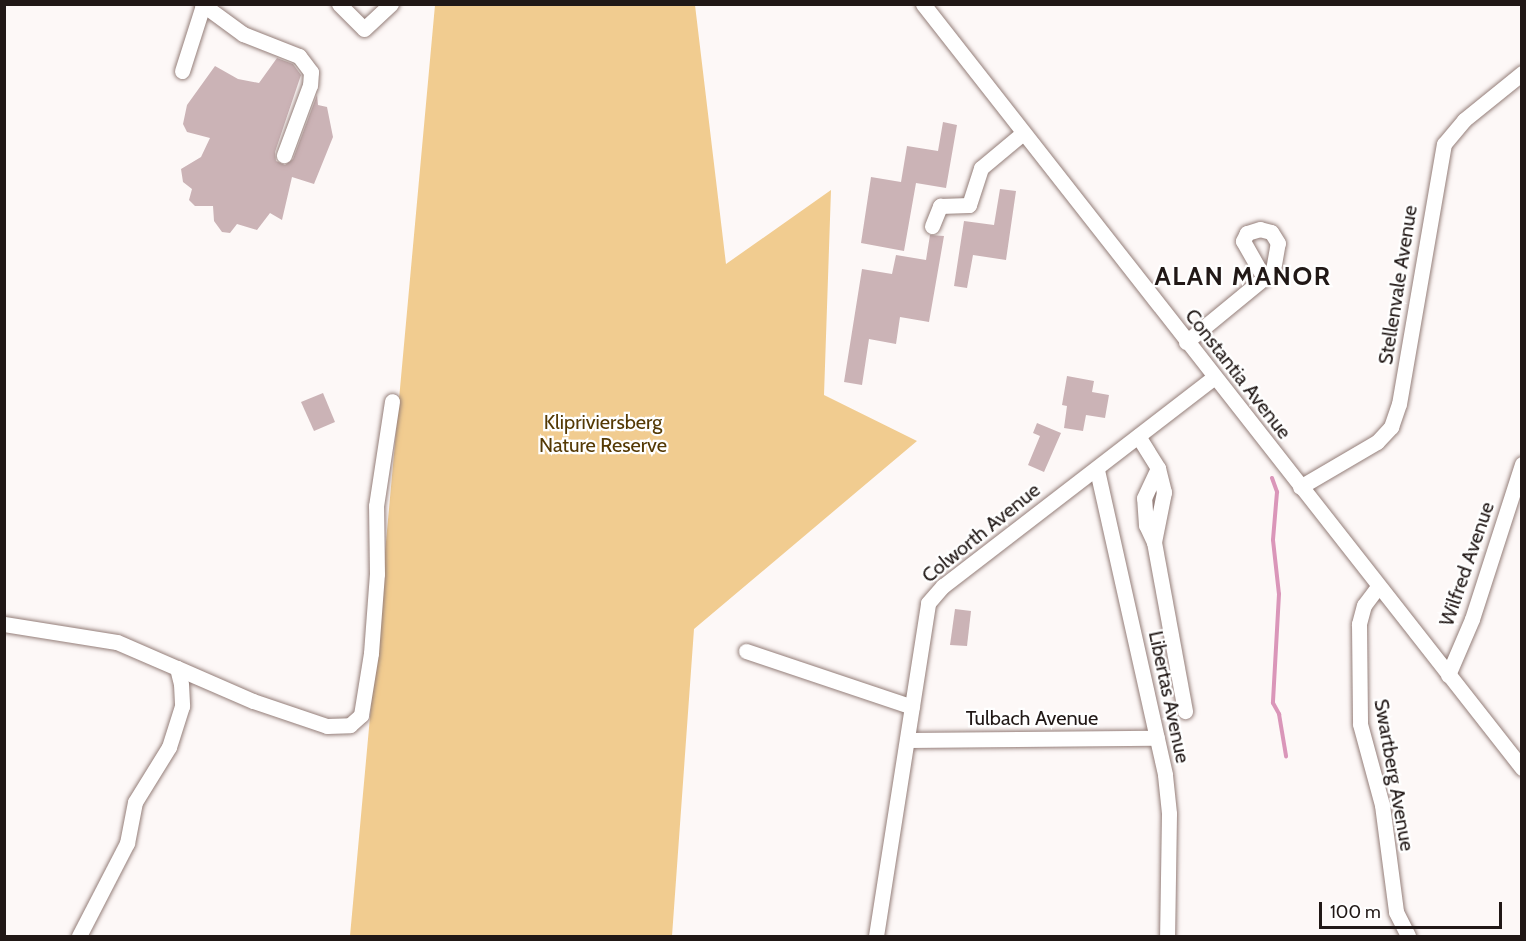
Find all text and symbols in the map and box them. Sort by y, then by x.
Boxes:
street label: Stellenvale Avenue [1374,204,1422,366]
district label: ALAN MANOR [1154,261,1332,293]
street label: Constantia Avenue [1180,304,1296,444]
park label: Klipriviersberg Nature Reserve [539,410,667,457]
street label: Colworth Avenue [917,478,1045,588]
street label: Wilfred Avenue [1435,499,1499,629]
street label: Libertas Avenue [1143,629,1195,765]
street label: Swartberg Avenue [1369,697,1419,853]
street label: Tulbach Avenue [966,706,1098,730]
scale bar [1322,890,1505,928]
text: 100 m [1330,901,1381,923]

